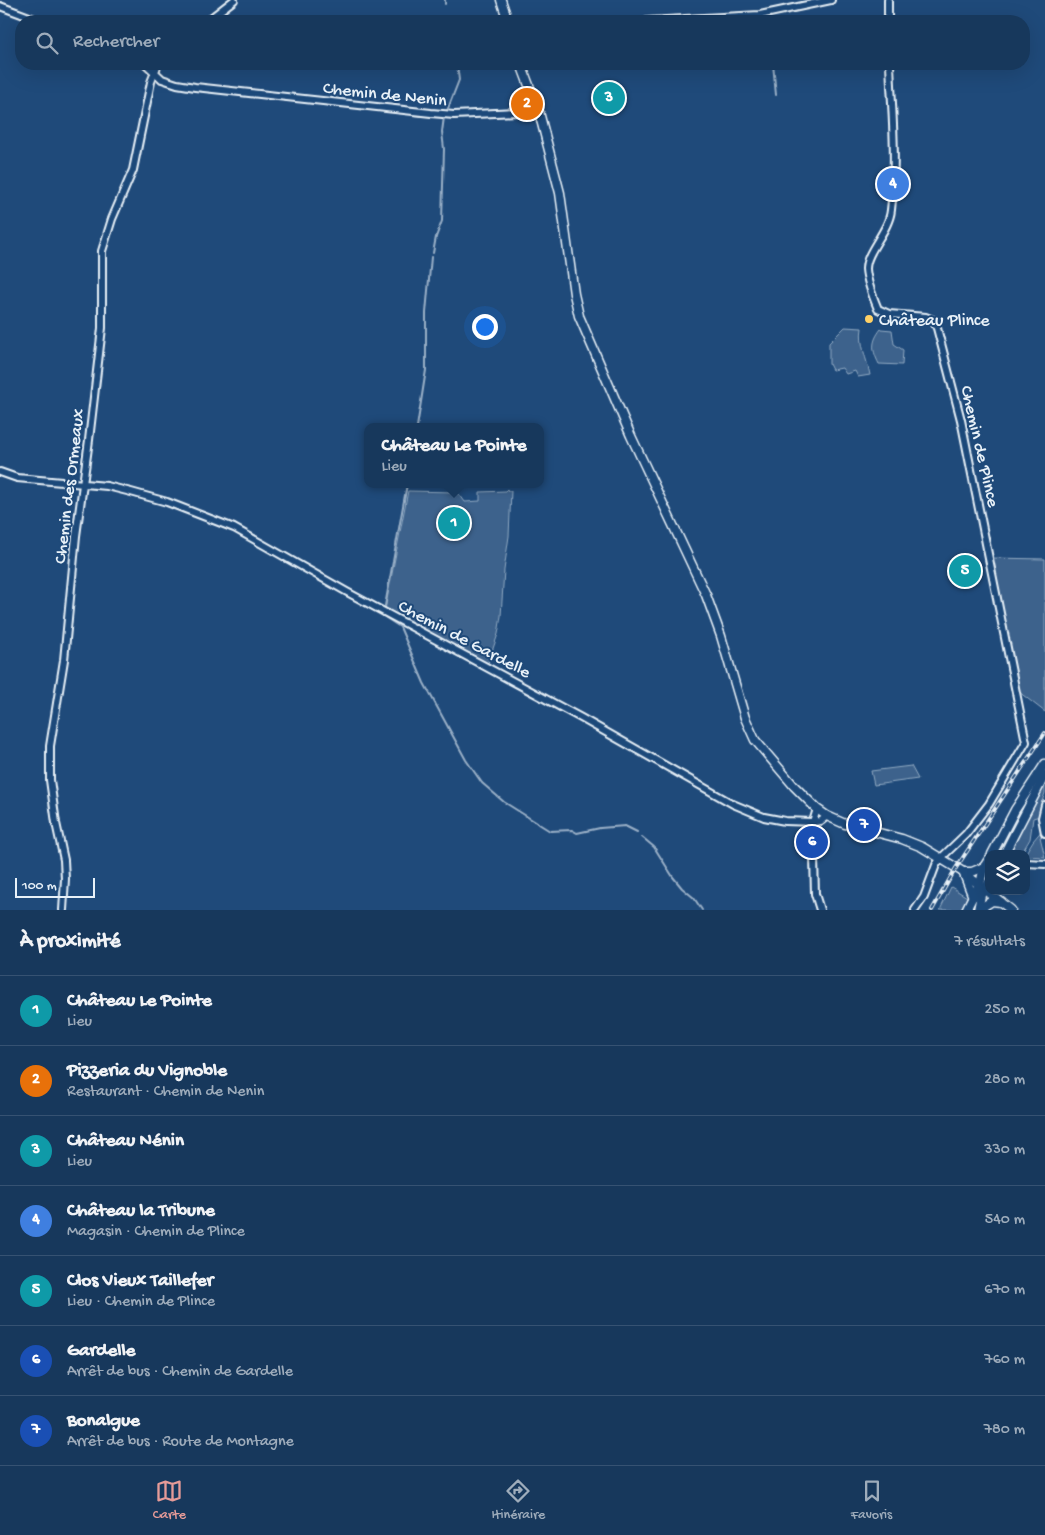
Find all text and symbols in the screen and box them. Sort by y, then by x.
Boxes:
search box [15,15,1030,70]
icon: search [33,29,61,57]
text: Rechercher [73,31,159,54]
street label: Chemin de Nenin [322,79,448,112]
pin: 3 [593,79,625,117]
pin: 2 [511,85,543,123]
pin: 4 [877,165,909,203]
place label: Château Plince [879,311,990,332]
marker: Château Plince [863,313,875,325]
your location [472,314,498,340]
street label: Chemin de Plince [954,384,1003,510]
street label: Chemin des Ormeaux [51,407,90,565]
popup [364,423,544,488]
text: Château Le Pointe [382,435,526,458]
text: Lieu [382,458,407,477]
pin: 1 [438,504,470,542]
pin: 5 [949,552,981,590]
street label: Chemin de Gardelle [394,596,534,684]
pin: 7 [848,806,880,844]
pin: 6 [796,823,828,861]
map controls [985,850,1030,895]
button: layers [985,850,1030,895]
scale bar [15,875,95,898]
text: 100 m [22,878,57,895]
text: À proximité [20,930,121,955]
text: 7 résultats [954,933,1025,952]
text: Château Le Pointe [67,990,212,1013]
text: 1 [33,1001,39,1020]
text: 250 m [985,1001,1025,1020]
text: Lieu [67,1013,92,1032]
text: Pizzeria du Vignoble [67,1060,227,1083]
text: 2 [32,1071,40,1090]
text: 280 m [984,1071,1025,1090]
text: Restaurant · Chemin de Nenin [67,1083,264,1102]
text: Château Nénin [67,1130,184,1153]
text: 3 [32,1141,40,1160]
text: 330 m [984,1141,1025,1160]
text: Lieu [67,1153,92,1172]
text: Château la Tribune [67,1200,215,1223]
text: 4 [32,1211,40,1230]
text: 540 m [985,1211,1025,1230]
text: Magasin · Chemin de Plince [67,1223,245,1242]
text: Clos Vieux Taillefer [67,1270,213,1293]
text: 5 [32,1281,40,1300]
text: 670 m [984,1281,1025,1300]
text: Lieu · Chemin de Plince [67,1293,215,1312]
text: Gardelle [67,1340,135,1363]
text: 6 [32,1351,40,1370]
text: 760 m [984,1351,1025,1370]
text: Arrêt de bus · Chemin de Gardelle [67,1363,293,1382]
text: Bonalgue [67,1410,140,1433]
text: 7 [32,1421,40,1440]
text: 780 m [984,1421,1025,1440]
text: Arrêt de bus · Route de Montagne [67,1433,294,1452]
tab: Carte [153,1477,186,1524]
tab: Itinéraire [491,1477,545,1524]
tab: Favoris [851,1477,892,1524]

